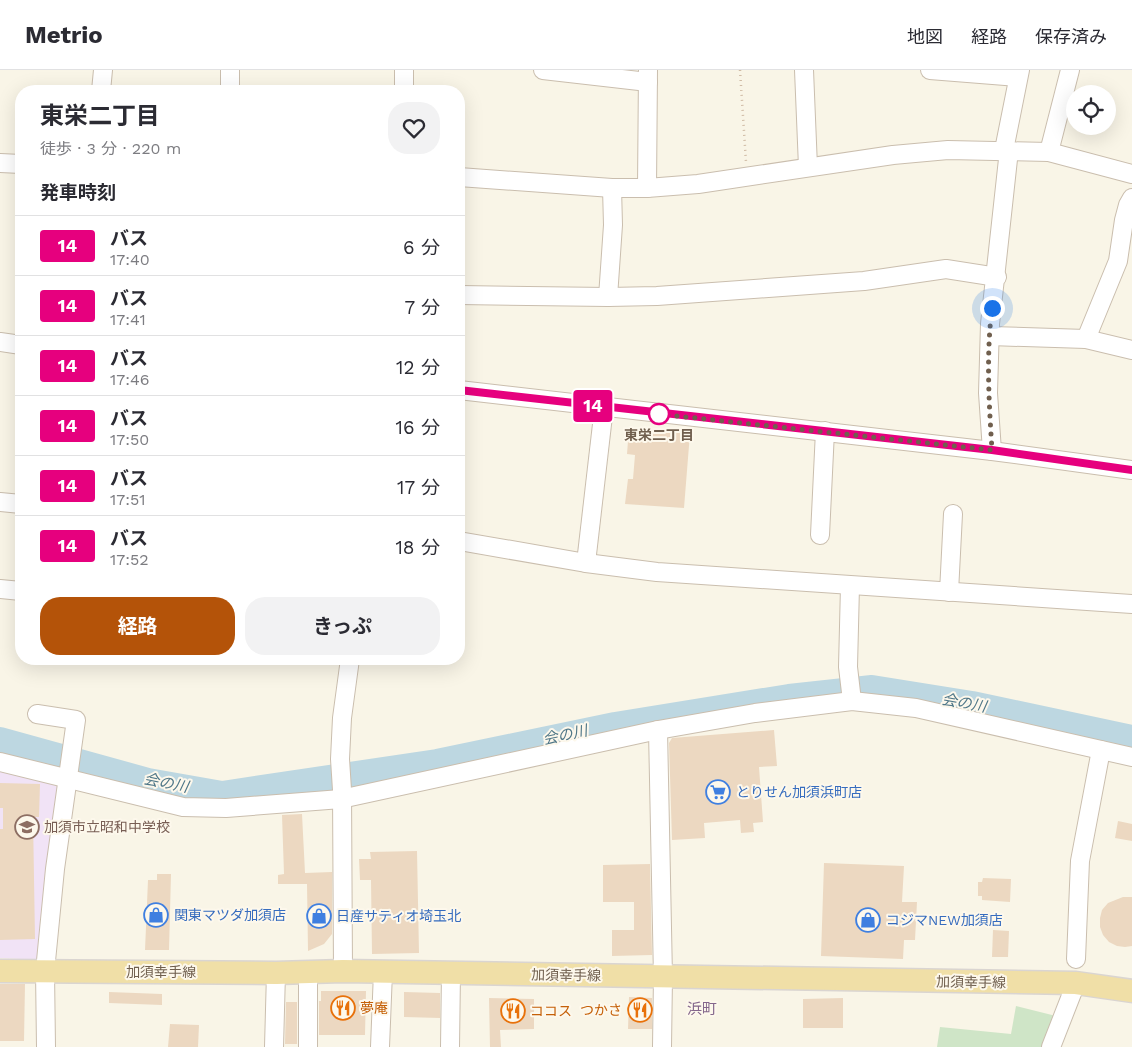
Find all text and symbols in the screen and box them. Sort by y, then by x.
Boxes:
text: Metrio [25,21,103,49]
text: 地図 [907,26,943,47]
text: 経路 [971,26,1007,47]
text: 保存済み [1035,26,1107,47]
map controls [1066,85,1116,135]
button: locate [1066,85,1116,135]
text: 東栄二丁目 [40,102,160,130]
button: heart [388,102,440,154]
text: 徒歩 · 3 分 · 220 m [40,139,181,158]
text: 発車時刻 [40,181,116,204]
text: バス [110,227,148,250]
text: 14 [58,235,77,256]
text: 6 分 [403,236,440,259]
text: 17:40 [110,250,150,269]
text: バス [110,287,148,310]
text: 14 [58,295,77,316]
text: 7 分 [404,296,440,319]
your location [980,296,1005,321]
text: 17:41 [110,310,146,329]
text: バス [110,347,148,370]
text: 14 [58,355,77,376]
text: 12 分 [396,356,440,379]
text: 17:46 [110,370,149,389]
line badge: 14 [570,390,616,422]
text: 14 [583,395,603,416]
marker: 東栄二丁目 [648,403,670,425]
text: バス [110,407,148,430]
text: 14 [58,415,77,436]
text: 16 分 [396,416,440,439]
place label: 東栄二丁目 [624,427,694,443]
text: 17:50 [110,430,149,449]
text: バス [110,467,148,490]
text: 14 [58,475,77,496]
text: 17 分 [397,476,440,499]
text: 17:51 [110,490,146,509]
text: バス [110,527,148,550]
text: 14 [58,535,77,556]
text: 18 分 [395,536,440,559]
text: 17:52 [110,550,149,569]
button: 経路 [40,597,235,655]
button: きっぷ [245,597,440,655]
water label: 会の川 [940,690,990,716]
water label: 会の川 [541,721,591,748]
water label: 会の川 [142,770,192,797]
supermarket icon: とりせん加須浜町店 [705,779,731,805]
place label: とりせん加須浜町店 [736,784,862,800]
school or university icon: 加須市立昭和中学校 [14,814,40,840]
place label: 加須市立昭和中学校 [44,819,170,835]
shop icon: 関東マツダ加須店 [143,902,169,928]
shop icon: 日産サティオ埼玉北 [306,903,332,929]
place label: 関東マツダ加須店 [174,907,286,923]
shop icon: コジマNEW加須店 [855,907,881,933]
place label: 日産サティオ埼玉北 [336,908,461,924]
place label: コジマNEW加須店 [886,912,1003,928]
street label: 加須幸手線 [126,964,196,980]
street label: 加須幸手線 [531,966,601,984]
street label: 加須幸手線 [936,973,1006,991]
restaurant icon: 夢庵 [330,995,356,1021]
restaurant icon: つかさ [627,997,653,1023]
restaurant icon: ココス [500,998,526,1024]
place label: 夢庵 [360,1000,388,1016]
district label: 浜町 [687,1000,717,1018]
place label: つかさ [580,1002,622,1018]
place label: ココス [530,1003,572,1019]

